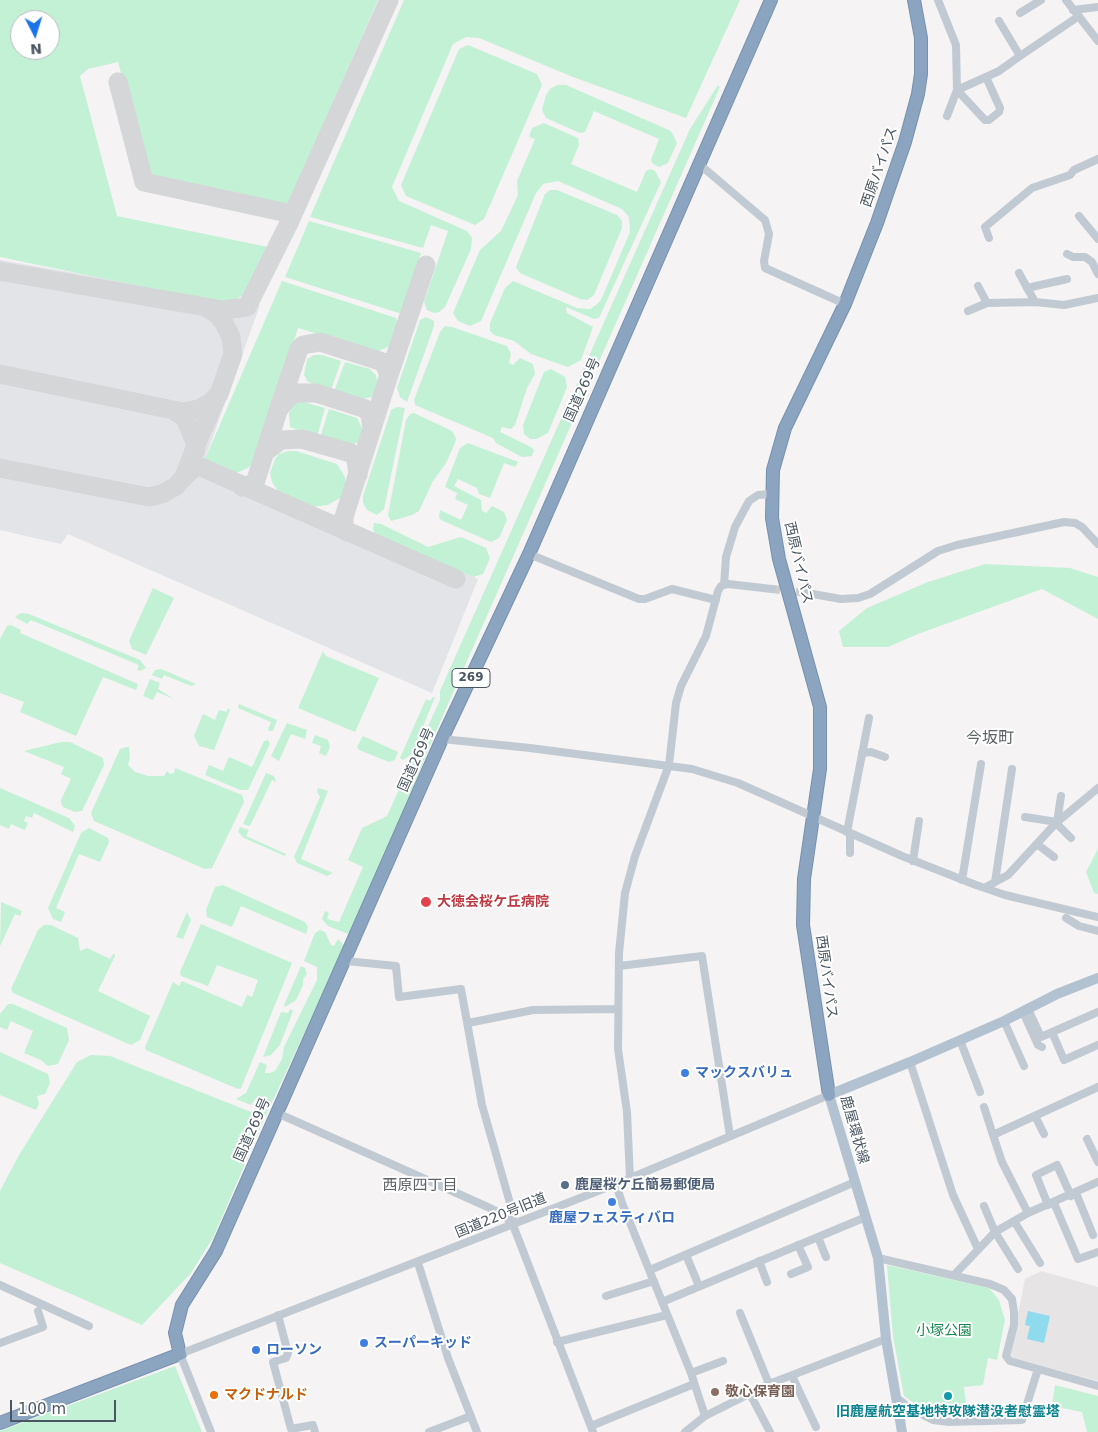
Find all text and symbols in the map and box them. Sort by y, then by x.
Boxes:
north arrow [10,10,60,60]
text: N [30,40,43,57]
street label: 西原バイパス [858,125,902,209]
street label: 国道269号 [561,355,605,425]
street label: 西原バイパス [780,520,816,606]
road number: 269 [452,668,490,688]
street label: 国道269号 [395,725,439,795]
district label: 今坂町 [966,729,1014,749]
place label: 大徳会桜ケ丘病院 [437,894,549,910]
marker: 大徳会桜ケ丘病院 [419,895,433,909]
street label: 西原バイパス [812,934,840,1020]
place label: マックスバリュ [695,1065,793,1081]
marker: マックスバリュ [679,1067,691,1079]
street label: 鹿屋環状線 [836,1094,872,1166]
street label: 国道269号 [231,1095,275,1165]
district label: 西原四丁目 [383,1177,457,1195]
place label: 鹿屋桜ケ丘簡易郵便局 [575,1177,715,1193]
marker: 鹿屋桜ケ丘簡易郵便局 [559,1179,571,1191]
street label: 国道220号旧道 [453,1190,549,1242]
marker: 鹿屋フェスティバロ [606,1196,618,1208]
place label: 鹿屋フェスティバロ [549,1210,675,1226]
park label: 小塚公園 [916,1323,972,1339]
place label: スーパーキッド [374,1335,472,1351]
marker: スーパーキッド [358,1337,370,1349]
place label: ローソン [266,1342,322,1358]
marker: ローソン [250,1344,262,1356]
place label: 敬心保育園 [725,1384,795,1400]
marker: 敬心保育園 [709,1386,721,1398]
place label: マクドナルド [224,1387,308,1403]
marker: マクドナルド [208,1389,220,1401]
scale bar [12,1390,119,1422]
marker: 旧鹿屋航空基地特攻隊潜没者慰霊塔 [942,1390,954,1402]
text: 100 m [18,1400,66,1418]
place label: 旧鹿屋航空基地特攻隊潜没者慰霊塔 [836,1404,1060,1420]

